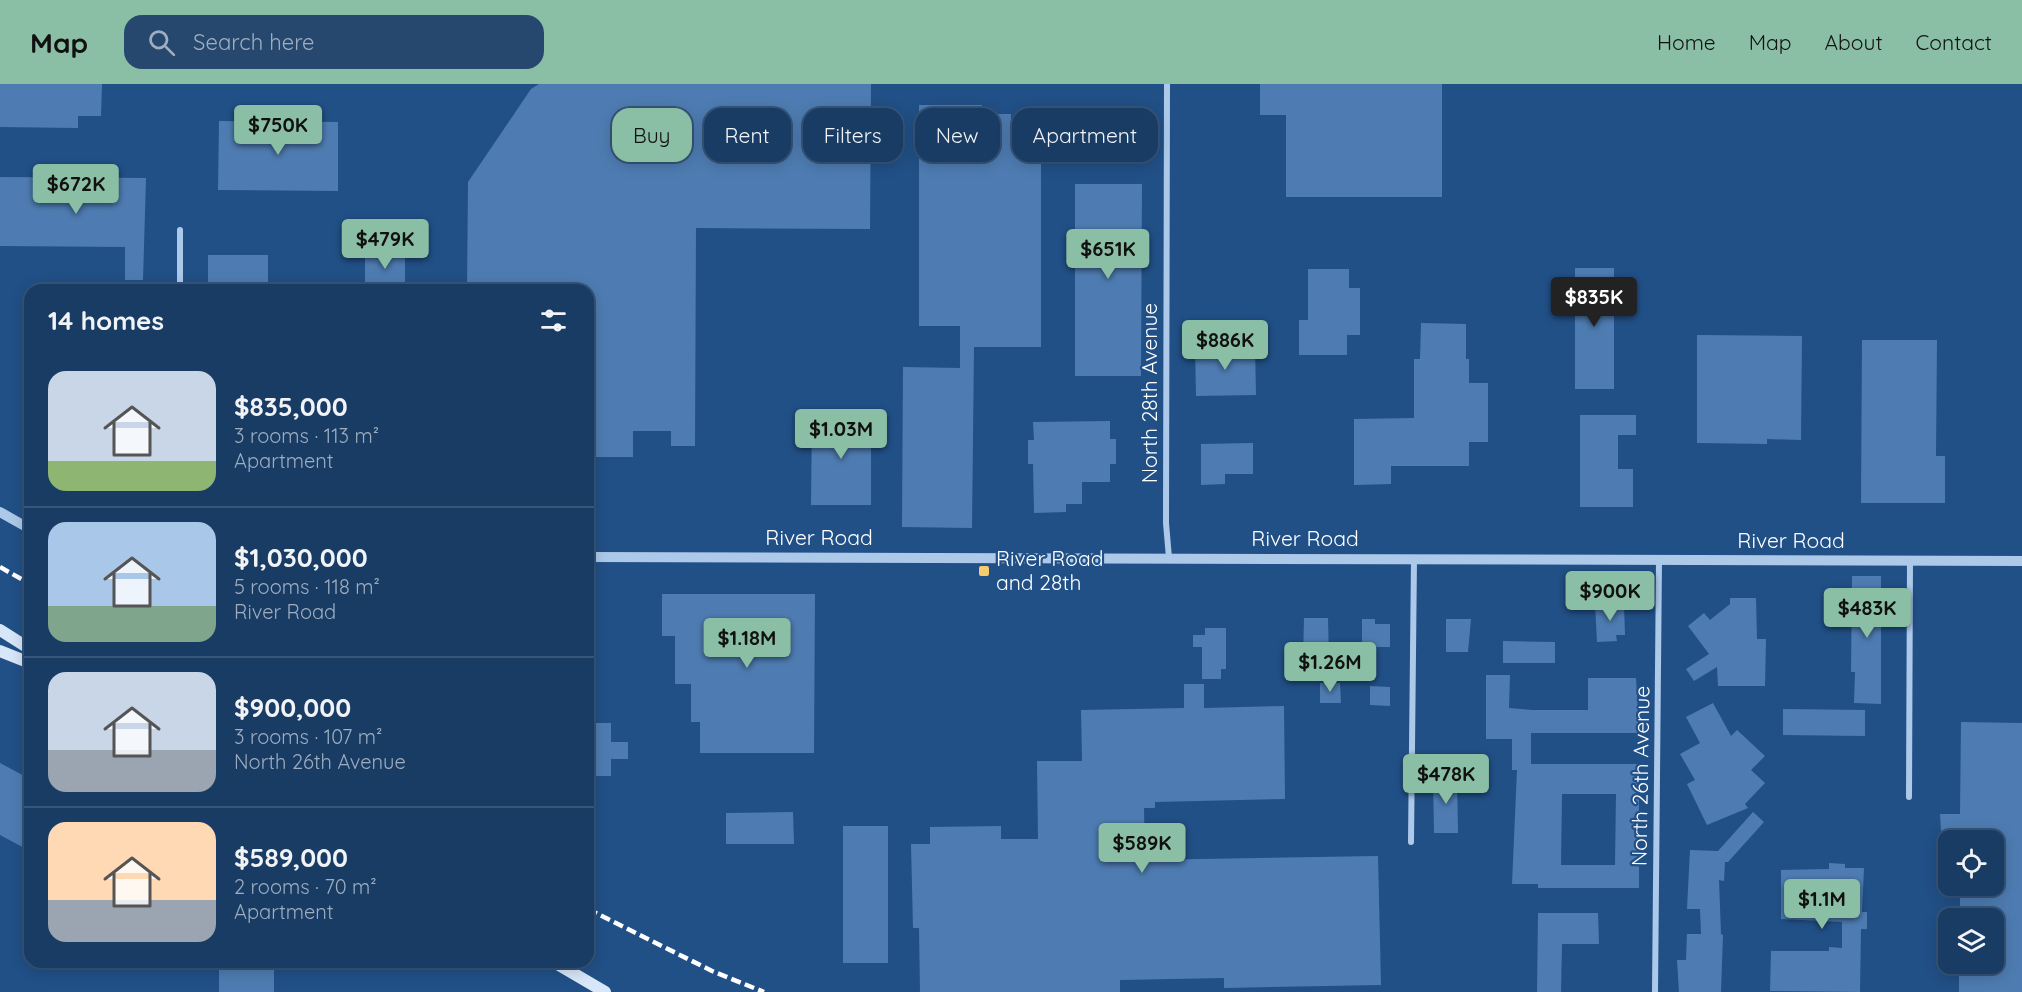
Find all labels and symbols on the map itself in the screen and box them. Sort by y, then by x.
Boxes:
pin: $750K [236,105,320,156]
pin: $672K [34,164,118,215]
pin: $479K [343,219,427,270]
pin: $651K [1066,229,1150,280]
pin: $835K [1552,277,1636,328]
street label: North 28th Avenue [1136,303,1162,483]
pin: $886K [1183,320,1267,371]
pin: $1.03M [792,409,890,460]
street label: River Road [765,524,873,550]
street label: River Road [1251,525,1359,551]
street label: River Road [1737,527,1845,553]
place label: River Road and 28th [996,545,1103,595]
marker: River Road and 28th [977,564,991,578]
pin: $900K [1568,571,1652,622]
pin: $483K [1825,588,1909,639]
pin: $1.18M [698,618,796,669]
pin: $1.26M [1281,642,1379,693]
street label: North 26th Avenue [1625,686,1655,866]
pin: $478K [1404,754,1488,805]
pin: $589K [1100,823,1184,874]
pin: $1.1M [1780,879,1864,930]

